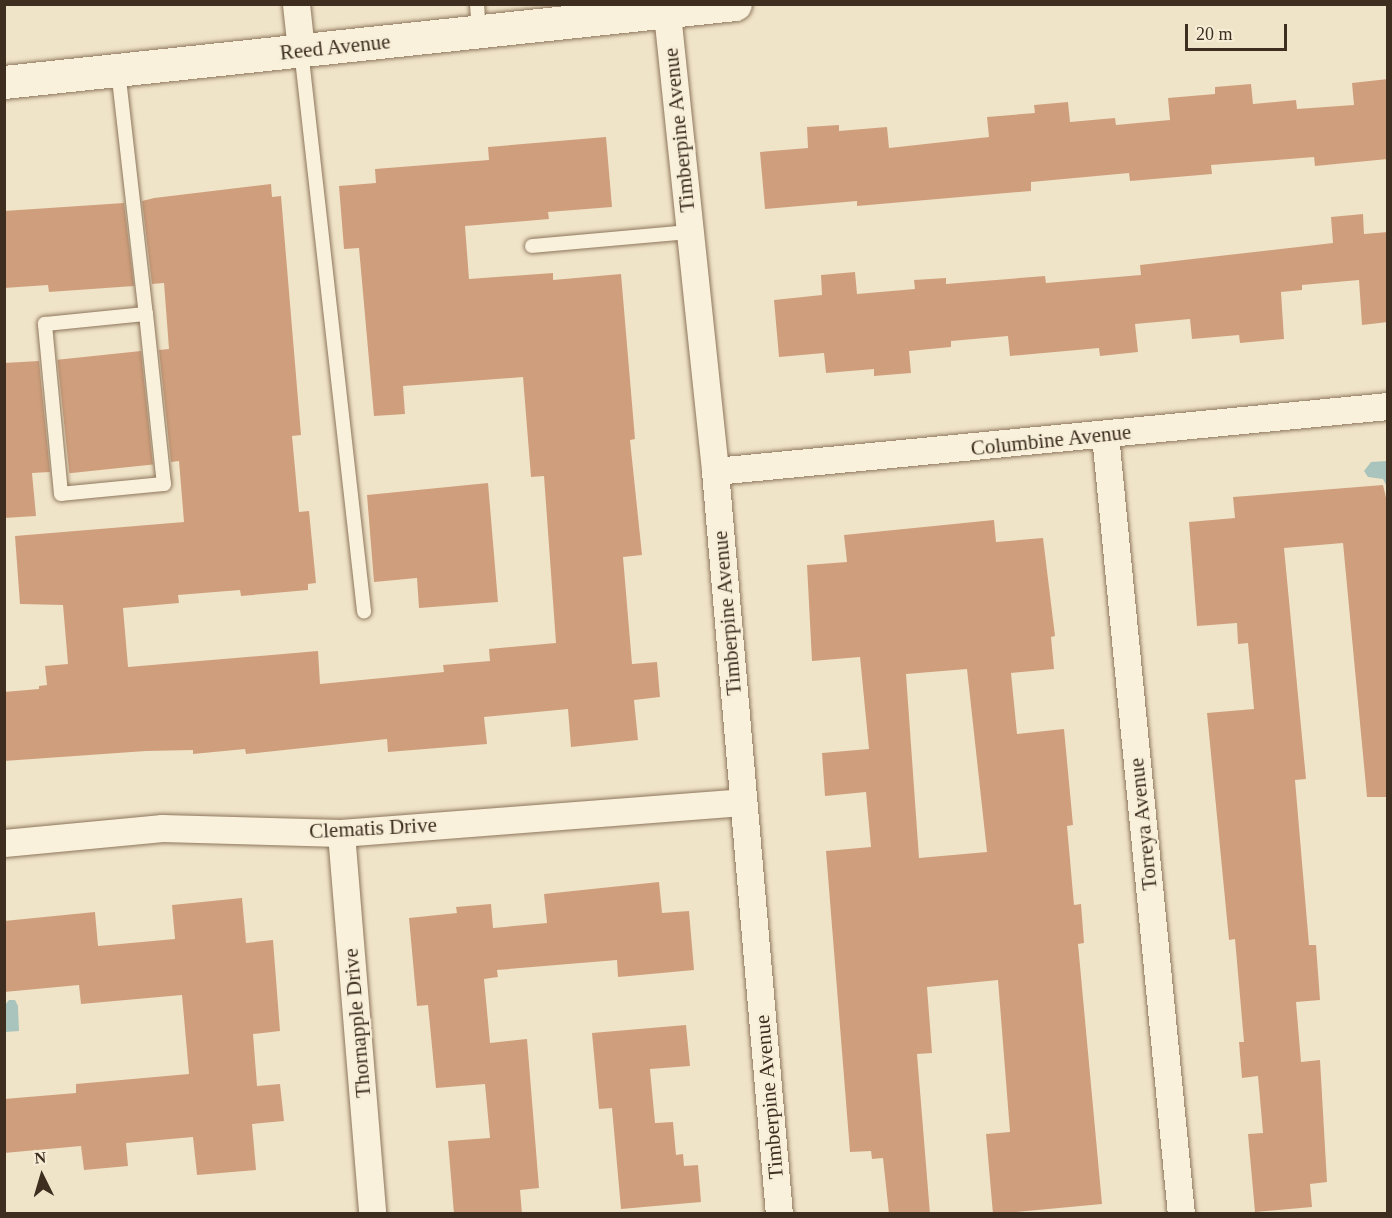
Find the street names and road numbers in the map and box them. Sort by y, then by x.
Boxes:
street label: Reed Avenue [278,29,392,65]
street label: Timberpine Avenue [658,46,700,214]
street label: Columbine Avenue [969,419,1133,461]
street label: Timberpine Avenue [707,529,747,697]
street label: Torreya Avenue [1123,756,1163,892]
street label: Clematis Drive [309,812,437,844]
street label: Thornapple Drive [338,947,376,1099]
street label: Timberpine Avenue [749,1013,789,1181]

